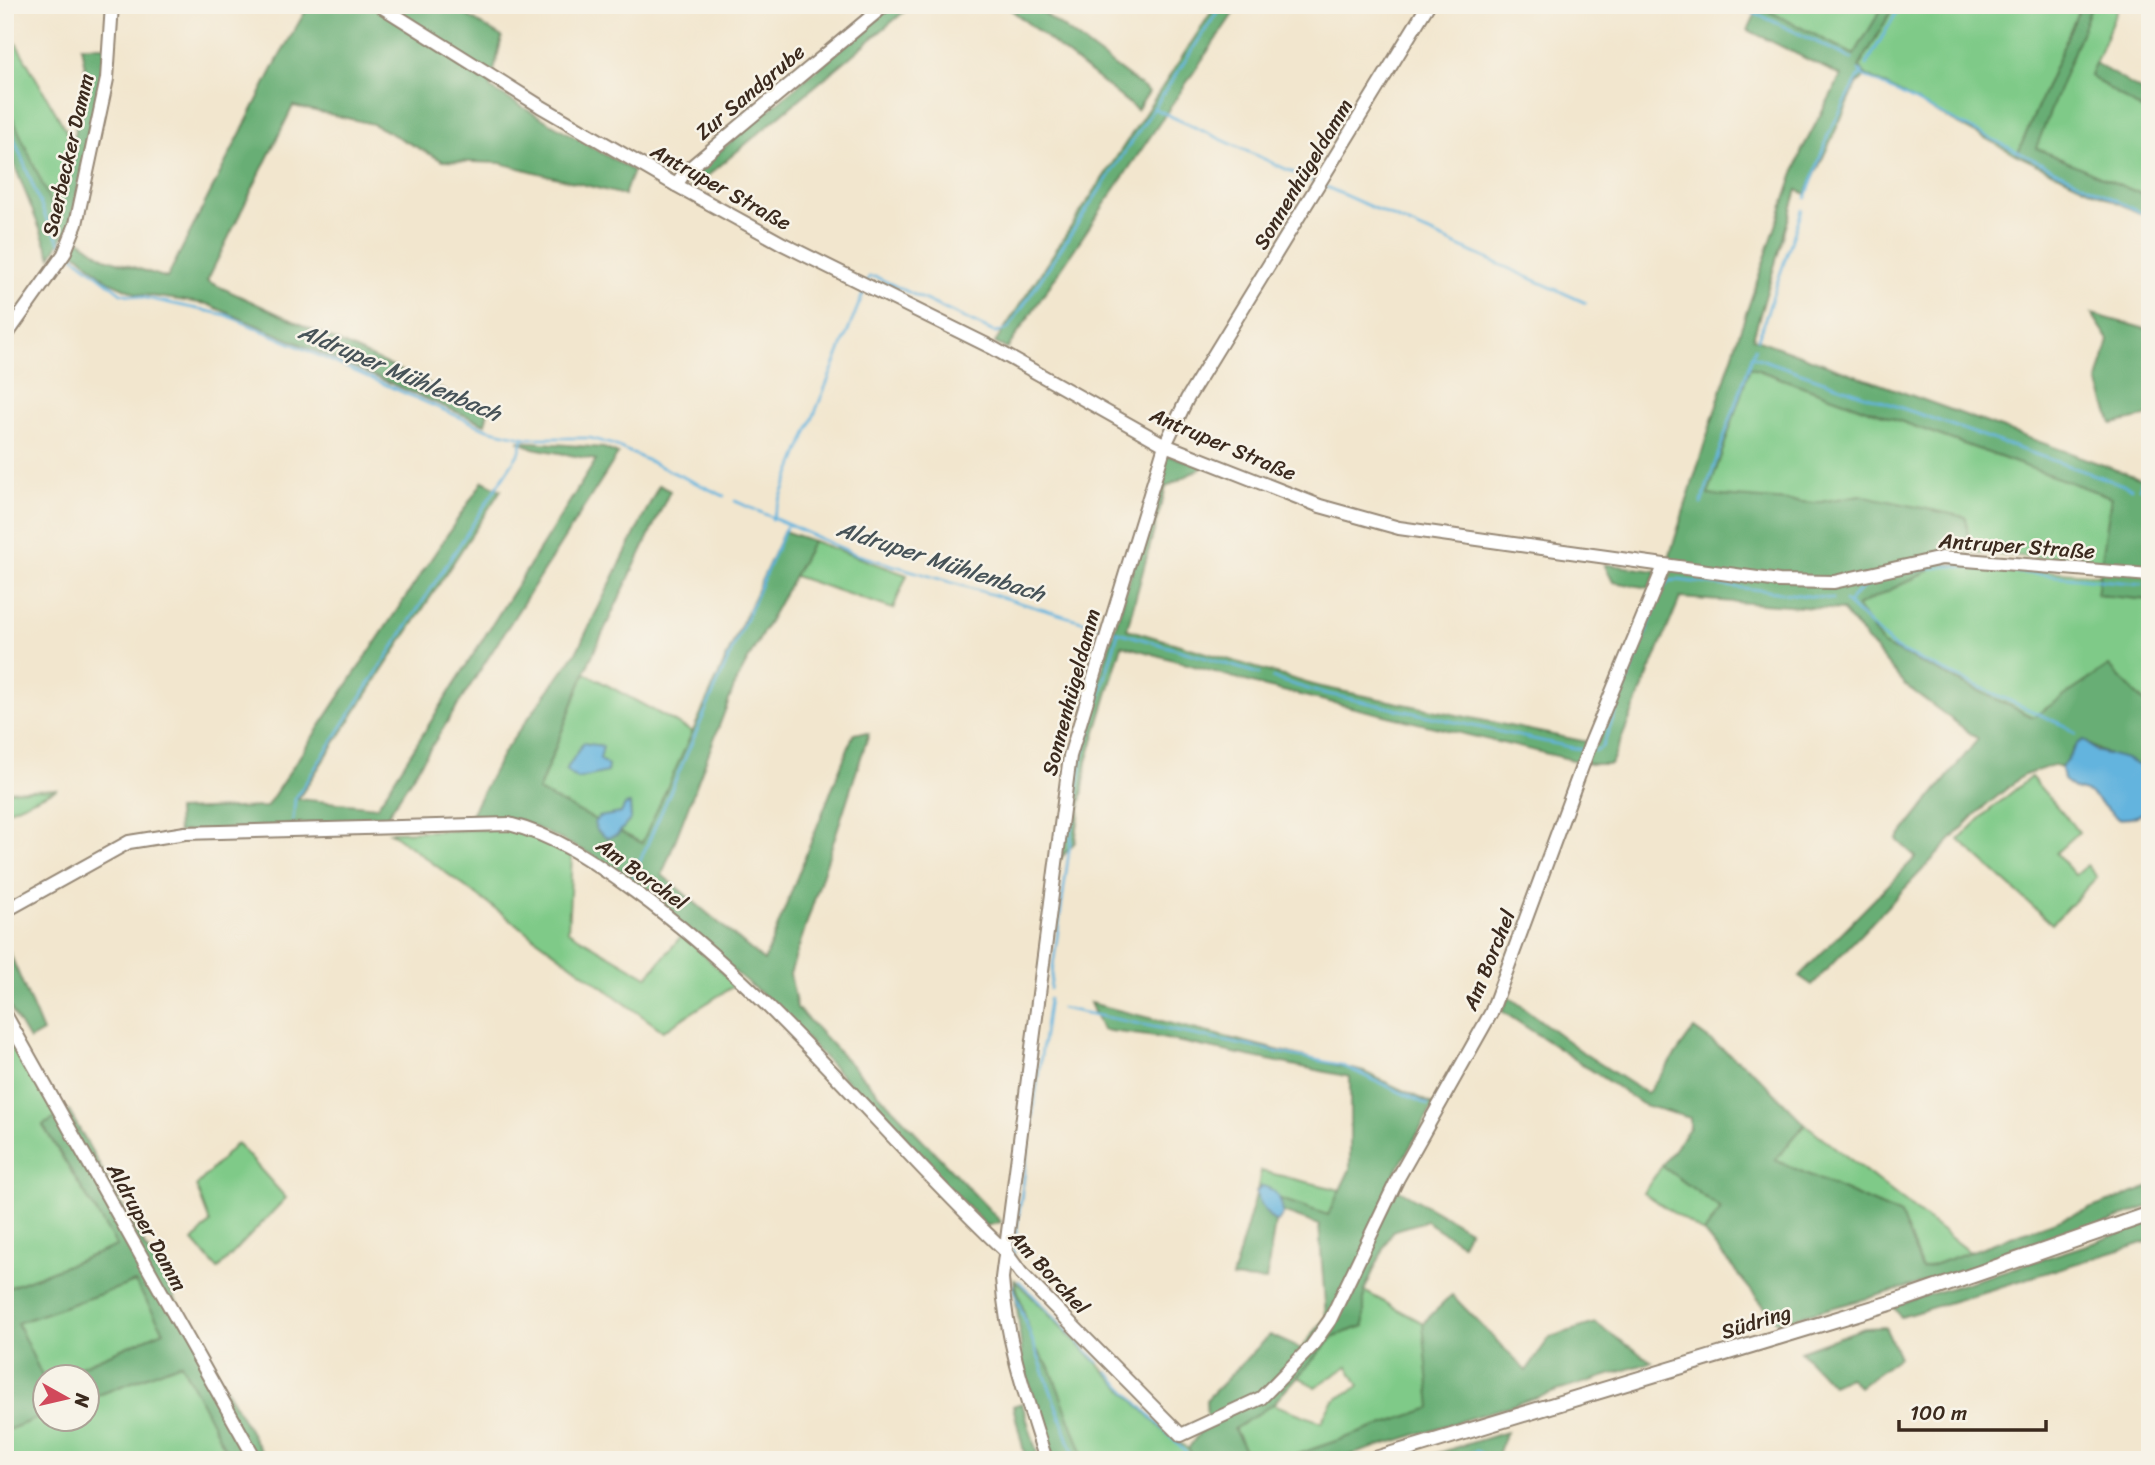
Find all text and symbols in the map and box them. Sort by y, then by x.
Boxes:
street label: Zur Sandgrube [686,34,814,150]
street label: Saerbecker Damm [31,70,105,240]
street label: Sonnenhügeldamm [1243,91,1363,257]
street label: Antruper Straße [643,132,799,242]
water label: Aldruper Mühlenbach [291,311,509,434]
street label: Antruper Straße [1143,396,1302,492]
water label: Aldruper Mühlenbach [831,508,1052,615]
street label: Antruper Straße [1937,522,2096,570]
street label: Sonnenhügeldamm [1030,604,1112,780]
street label: Am Borchel [587,827,697,921]
street label: Am Borchel [1451,903,1527,1017]
street label: Aldruper Damm [95,1155,198,1298]
street label: Am Borchel [998,1219,1100,1325]
street label: Südring [1716,1293,1796,1351]
north arrow [32,1364,102,1434]
scale bar [1899,1388,2046,1432]
text: N [65,1390,100,1410]
text: 100 m [1910,1394,1967,1432]

